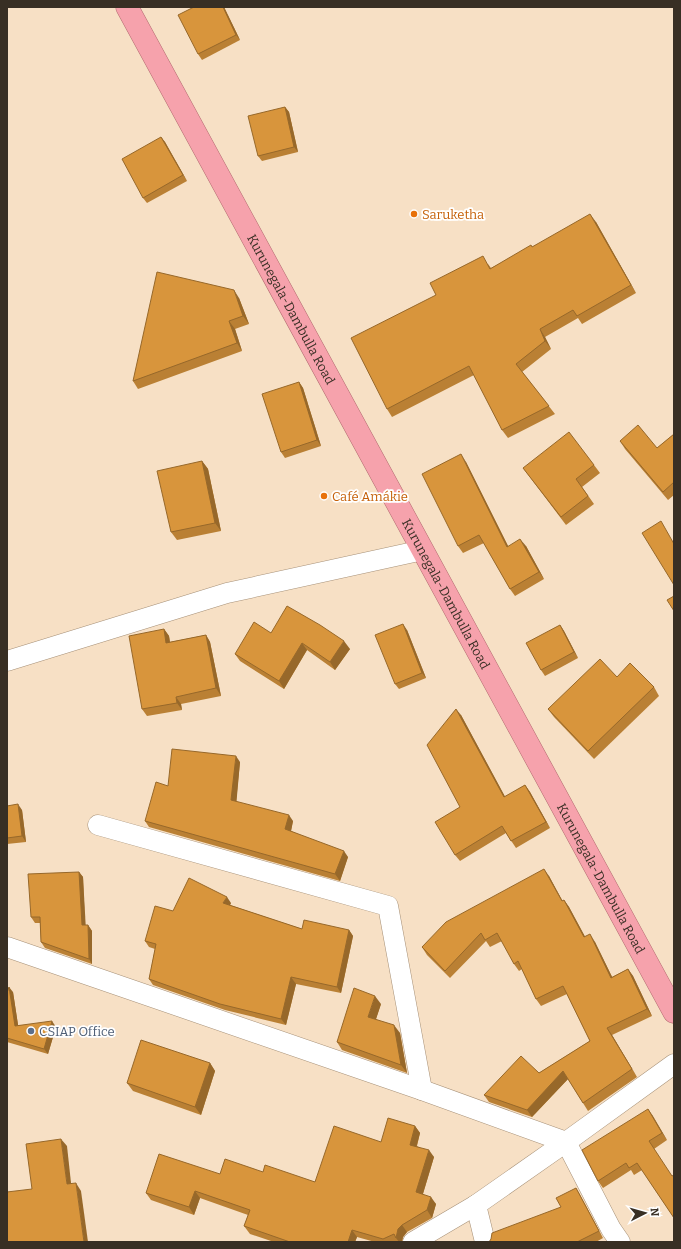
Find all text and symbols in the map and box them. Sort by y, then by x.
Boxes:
place label: Saruketha [422,207,484,222]
marker: Saruketha [409,209,419,219]
street label: Kurunegala-Dambulla Road [245,231,339,387]
place label: Café Amákie [332,489,408,504]
marker: Café Amákie [319,491,329,501]
street label: Kurunegala-Dambulla Road [399,516,493,672]
street label: Kurunegala-Dambulla Road [554,801,648,956]
place label: CSIAP Office [39,1024,115,1039]
marker: CSIAP Office [26,1026,36,1036]
north arrow [625,1193,665,1233]
text: N [648,1207,661,1217]

